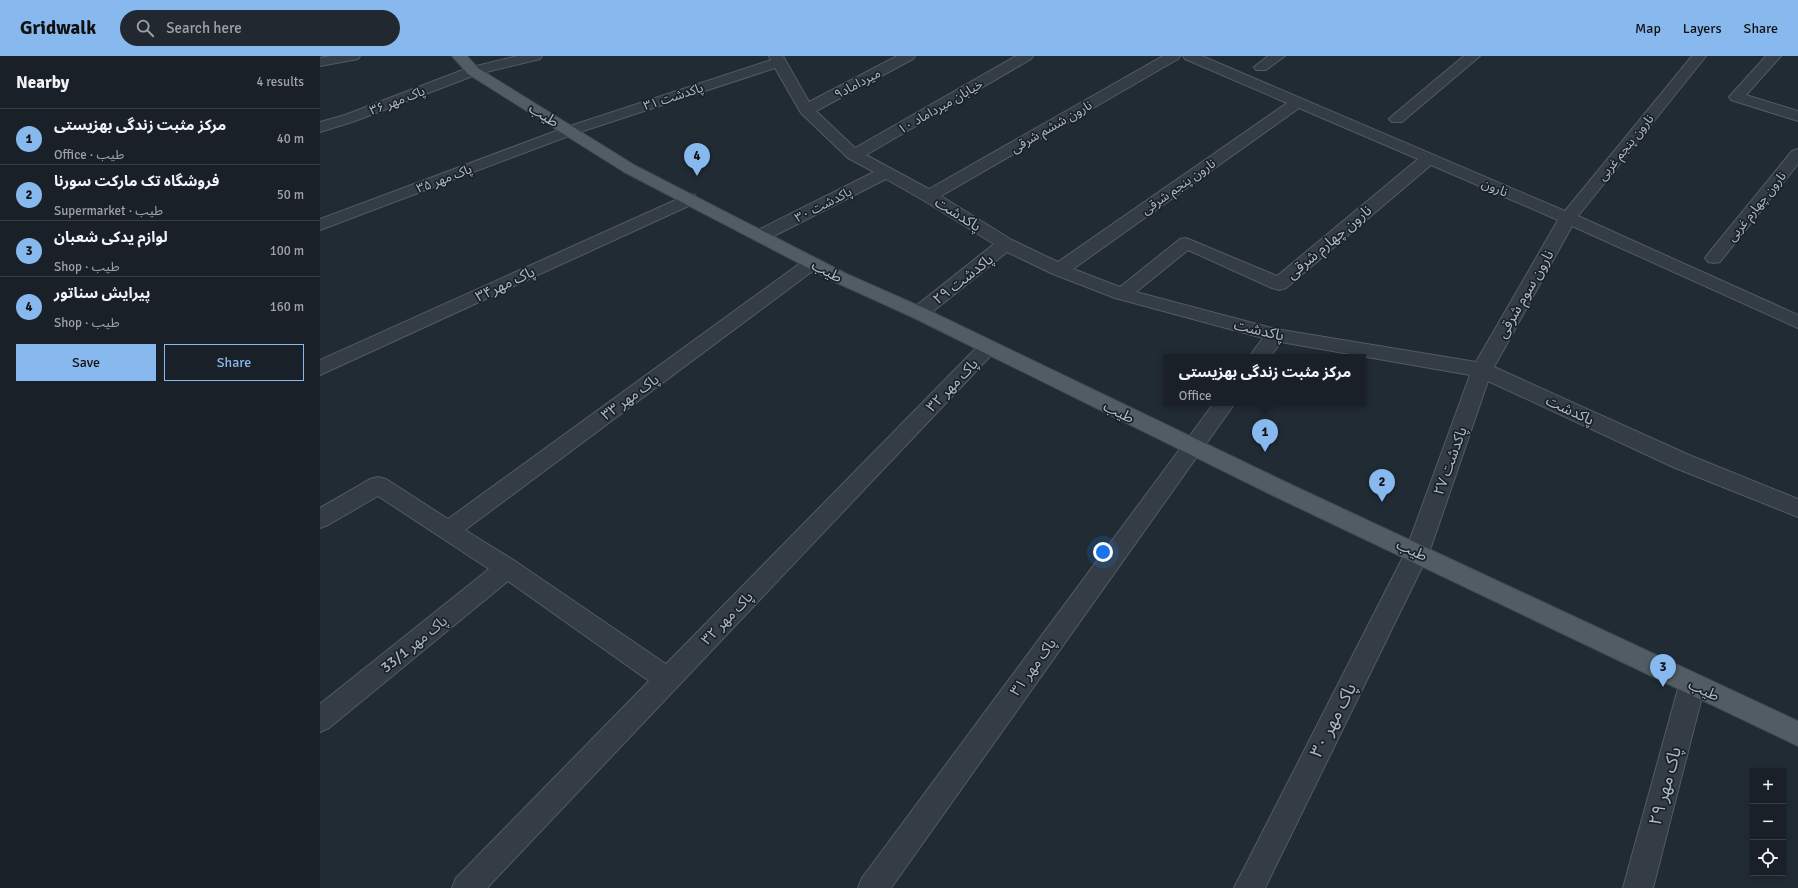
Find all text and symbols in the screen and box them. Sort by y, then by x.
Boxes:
search box [120,10,400,46]
text: Gridwalk [20,16,96,40]
icon: search [134,17,156,39]
text: Search here [166,19,242,37]
text: Map [1635,20,1661,37]
text: Layers [1683,20,1722,37]
text: Share [1744,20,1778,37]
street label: میرداماد۹ [832,65,883,103]
text: Nearby [16,72,69,93]
text: 4 results [256,74,304,90]
street label: ۱۰ خیابان میرداماد [895,76,986,138]
street label: پاکدشت ۳۱ [641,80,706,115]
street label: پاک مهر ۳۶ [367,83,428,120]
street label: نارون ششم شرقی [1008,97,1096,158]
street label: طیب [526,99,562,131]
street label: نارون پنجم غربی [1594,111,1659,185]
text: مرکز مثبت زندگی بهزیستی [54,116,226,134]
text: 1 [25,131,33,147]
text: 40 m [277,131,304,147]
pin: 4 [684,143,710,176]
text: Office · طیب [54,147,124,163]
street label: نارون پنجم شرقی [1138,155,1220,220]
street label: پاک مهر ۳۵ [414,161,475,198]
street label: نارون چهارم غربی [1724,168,1791,246]
text: فروشگاه تک مارکت سورنا [54,172,219,190]
street label: نارون [1479,175,1510,201]
street label: پاکدشت ۳۰ [792,184,855,227]
text: 2 [25,187,33,203]
text: 50 m [277,187,304,203]
street label: پاکدشت [931,193,984,236]
street label: نارون چهارم شرقی [1283,201,1376,284]
text: Supermarket · طیب [54,203,163,219]
text: لوازم یدکی شعبان [54,228,168,246]
text: 3 [25,243,33,259]
text: 100 m [270,243,304,259]
street label: نارون سوم شرقی [1493,247,1559,342]
street label: پاکدشت ۲۹ [929,250,997,309]
street label: طیب [809,256,845,286]
text: Shop · طیب [54,259,120,275]
street label: پاک مهر۳۴ [472,262,538,307]
text: پیرایش سناتور [54,284,150,302]
text: 4 [25,299,33,315]
text: 160 m [270,299,304,315]
text: Shop · طیب [54,315,120,331]
street label: پاکدشت [1232,315,1286,346]
button: Save [16,344,156,381]
button: Share [164,344,304,381]
popup [1164,354,1366,406]
street label: پاک مهر ۳۲ [922,355,983,416]
text: مرکز مثبت زندگی بهزیستی [1179,363,1351,381]
street label: پاک مهر ۳۳ [598,370,663,425]
text: Office [1179,388,1212,404]
street label: پاکدشت [1543,391,1597,430]
street label: طیب [1101,397,1137,427]
pin: 1 [1252,419,1278,452]
street label: پاکدشت ۲۷ [1429,424,1472,498]
pin: 2 [1369,469,1395,502]
street label: طیب [1394,535,1430,565]
your location [1093,542,1113,562]
street label: پاک مهر ۳۲ [697,588,758,649]
street label: پاک مهر 33/1 [377,612,452,677]
street label: پاک مهر ۳۱ [1006,635,1061,700]
pin: 3 [1650,654,1676,687]
street label: طیب [1686,675,1722,705]
street label: پاک مهر ۳۰ [1305,679,1361,761]
street label: پاک مهر ۲۹ [1644,744,1686,828]
map controls [1750,768,1786,876]
button: + [1750,768,1786,804]
button: − [1750,804,1786,840]
button: locate [1750,840,1786,876]

